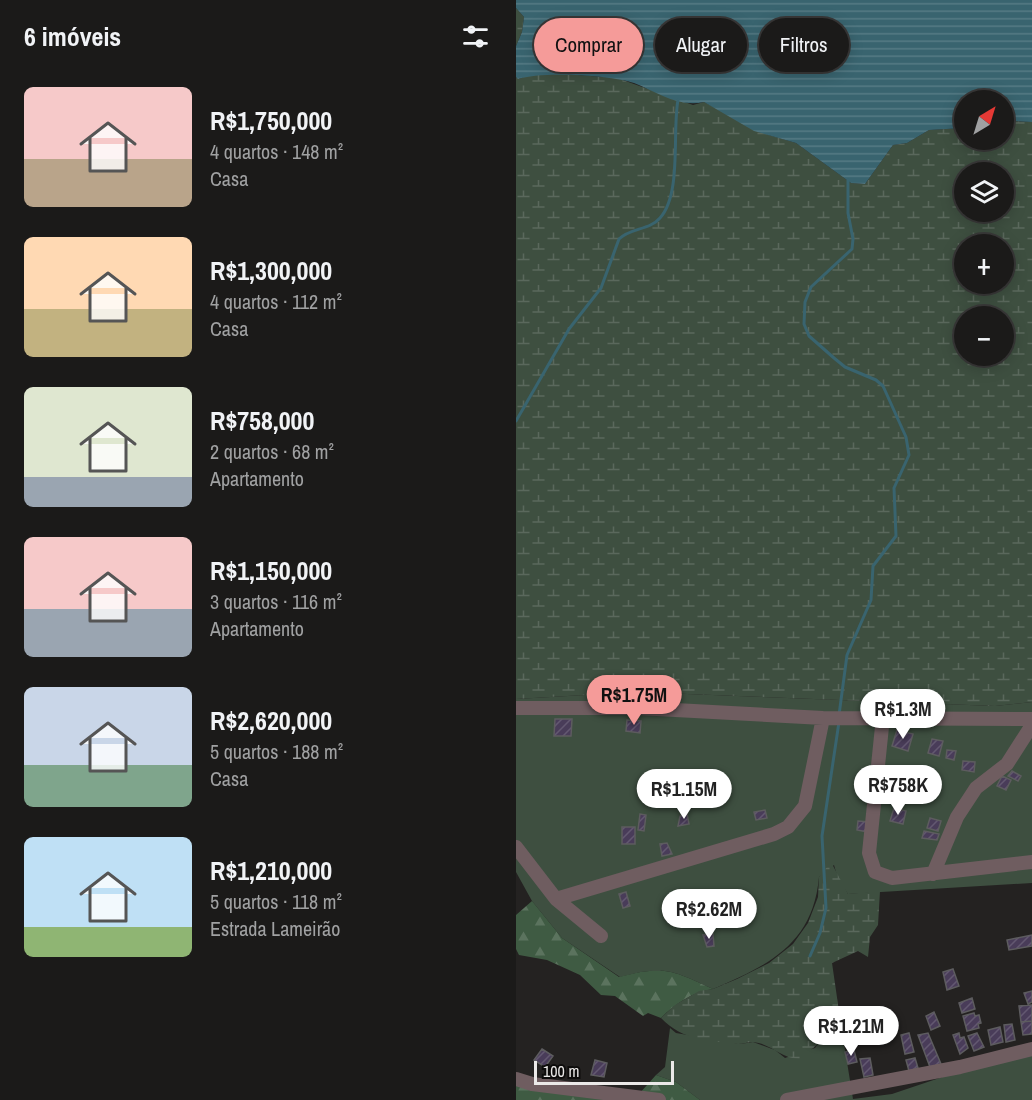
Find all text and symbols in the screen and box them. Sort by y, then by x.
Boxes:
chip: Comprar [534,18,643,72]
chip: Alugar [655,18,747,72]
chip: Filtros [759,18,849,72]
text: 6 imóveis [24,19,121,54]
icon: filters [459,20,492,53]
north arrow [954,90,1014,150]
map controls [954,90,1014,366]
text: R$1,750,000 [210,103,332,138]
icon: home [72,111,144,183]
text: 4 quartos · 148 m² [210,138,343,165]
button: layers [954,162,1014,222]
text: Casa [210,165,248,192]
button: + [954,234,1014,294]
text: R$1,300,000 [210,253,332,288]
icon: home [72,261,144,333]
text: 4 quartos · 112 m² [210,288,342,315]
button: − [954,306,1014,366]
text: Casa [210,315,248,342]
text: R$758,000 [210,403,314,438]
icon: home [72,411,144,483]
text: 2 quartos · 68 m² [210,438,334,465]
text: Apartamento [210,465,304,492]
text: R$1,150,000 [210,553,332,588]
icon: home [72,561,144,633]
text: 3 quartos · 116 m² [210,588,342,615]
text: Apartamento [210,615,304,642]
pin: R$1.75M [579,675,689,726]
text: R$1.75M [601,681,667,708]
pin: R$1.3M [854,689,952,740]
text: R$1.3M [874,695,932,722]
text: R$2,620,000 [210,703,332,738]
icon: home [72,711,144,783]
text: 5 quartos · 188 m² [210,738,343,765]
text: Casa [210,765,248,792]
pin: R$758K [849,765,947,816]
pin: R$1.15M [629,769,739,820]
text: R$758K [868,771,928,798]
text: R$1.15M [651,775,717,802]
text: R$1,210,000 [210,853,332,888]
icon: home [72,861,144,933]
text: 5 quartos · 118 m² [210,888,342,915]
pin: R$2.62M [654,889,764,940]
text: R$2.62M [676,895,742,922]
text: Estrada Lameirão [210,915,340,942]
pin: R$1.21M [796,1006,906,1057]
text: R$1.21M [818,1012,884,1039]
scale bar [534,1058,674,1086]
text: 100 m [543,1060,579,1082]

